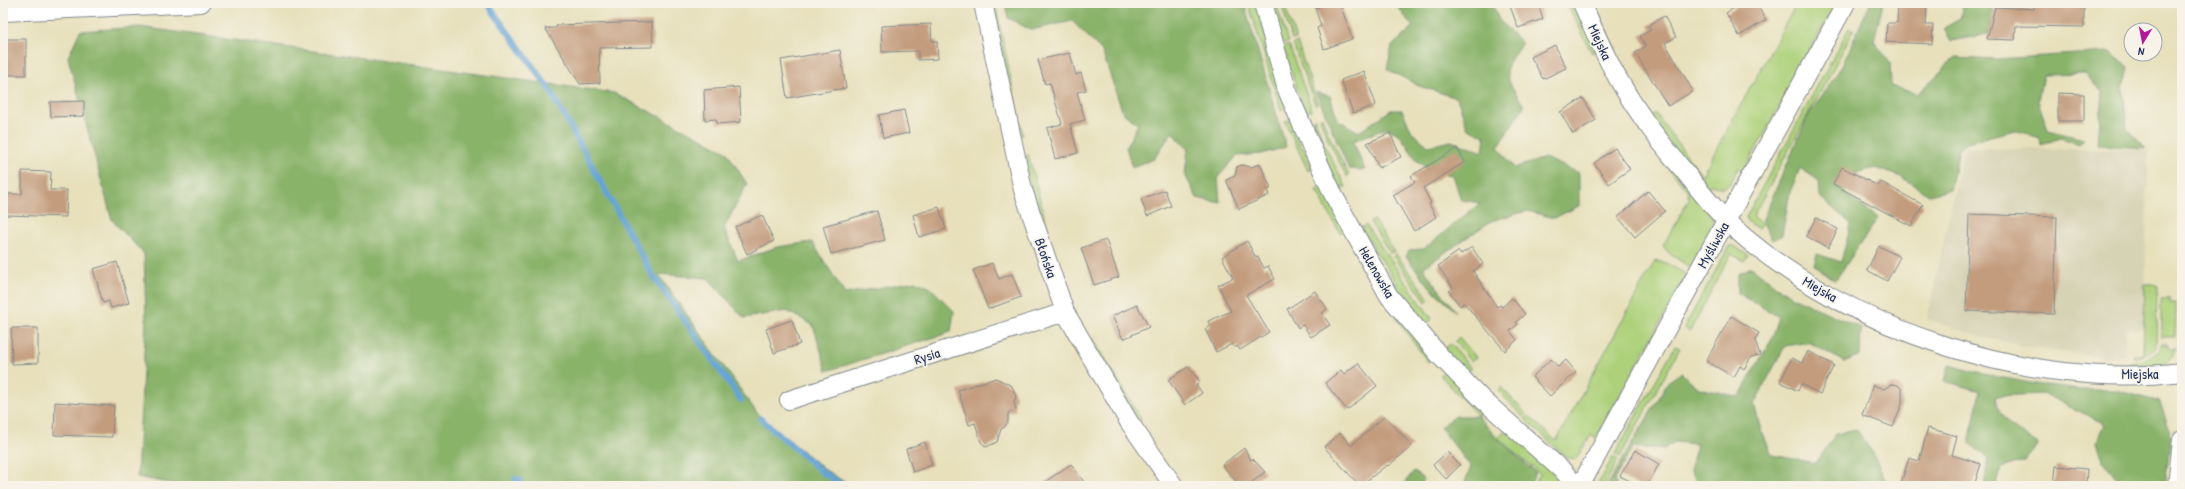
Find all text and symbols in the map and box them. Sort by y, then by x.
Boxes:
street label: Miejska [1583,21,1617,63]
north arrow [2123,22,2163,62]
text: N [2137,44,2145,59]
street label: Myśliwska [1692,218,1734,272]
street label: Błońska [1031,235,1062,281]
street label: Helenowska [1355,243,1400,301]
street label: Miejska [1799,271,1841,307]
street label: Rysia [911,342,943,370]
street label: Miejska [2121,364,2159,384]

